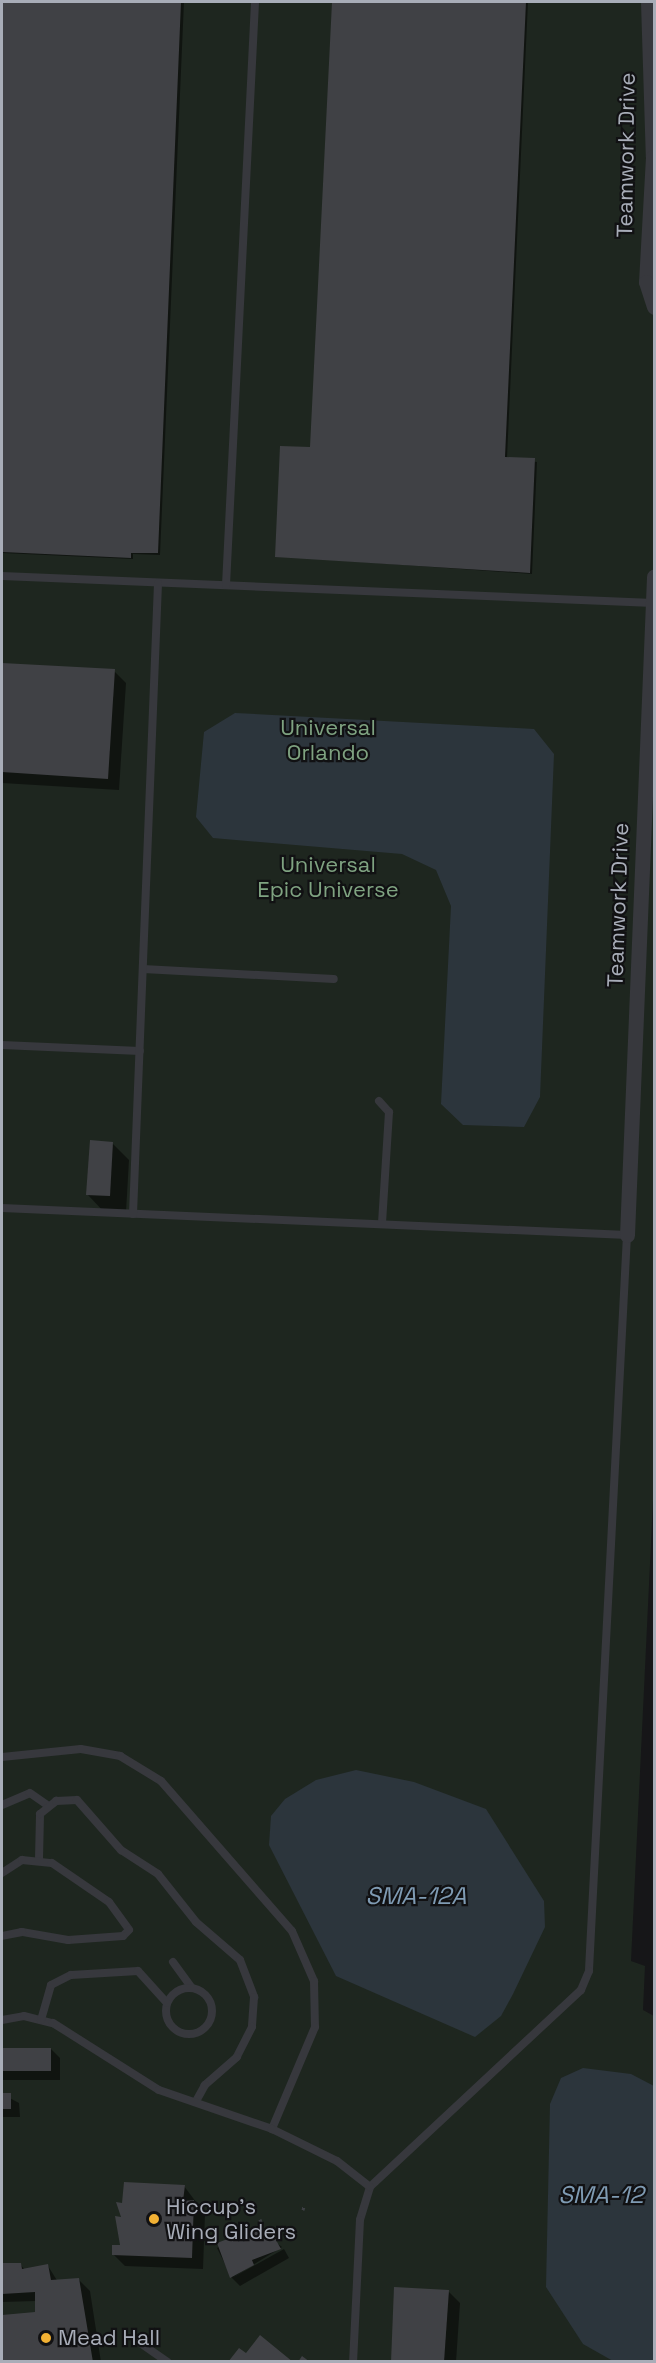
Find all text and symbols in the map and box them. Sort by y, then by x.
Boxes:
street label: Teamwork Drive [611,72,641,238]
park label: Universal Orlando [280,714,376,766]
street label: Teamwork Drive [602,822,634,988]
park label: Universal Epic Universe [257,851,399,902]
water label: SMA-12A [366,1882,466,1910]
water label: SMA-12 [558,2181,644,2209]
place label: Hiccup's Wing Gliders [166,2193,296,2244]
marker: Hiccup's Wing Gliders [147,2212,161,2226]
place label: Mead Hall [58,2325,160,2351]
marker: Mead Hall [39,2331,53,2345]

